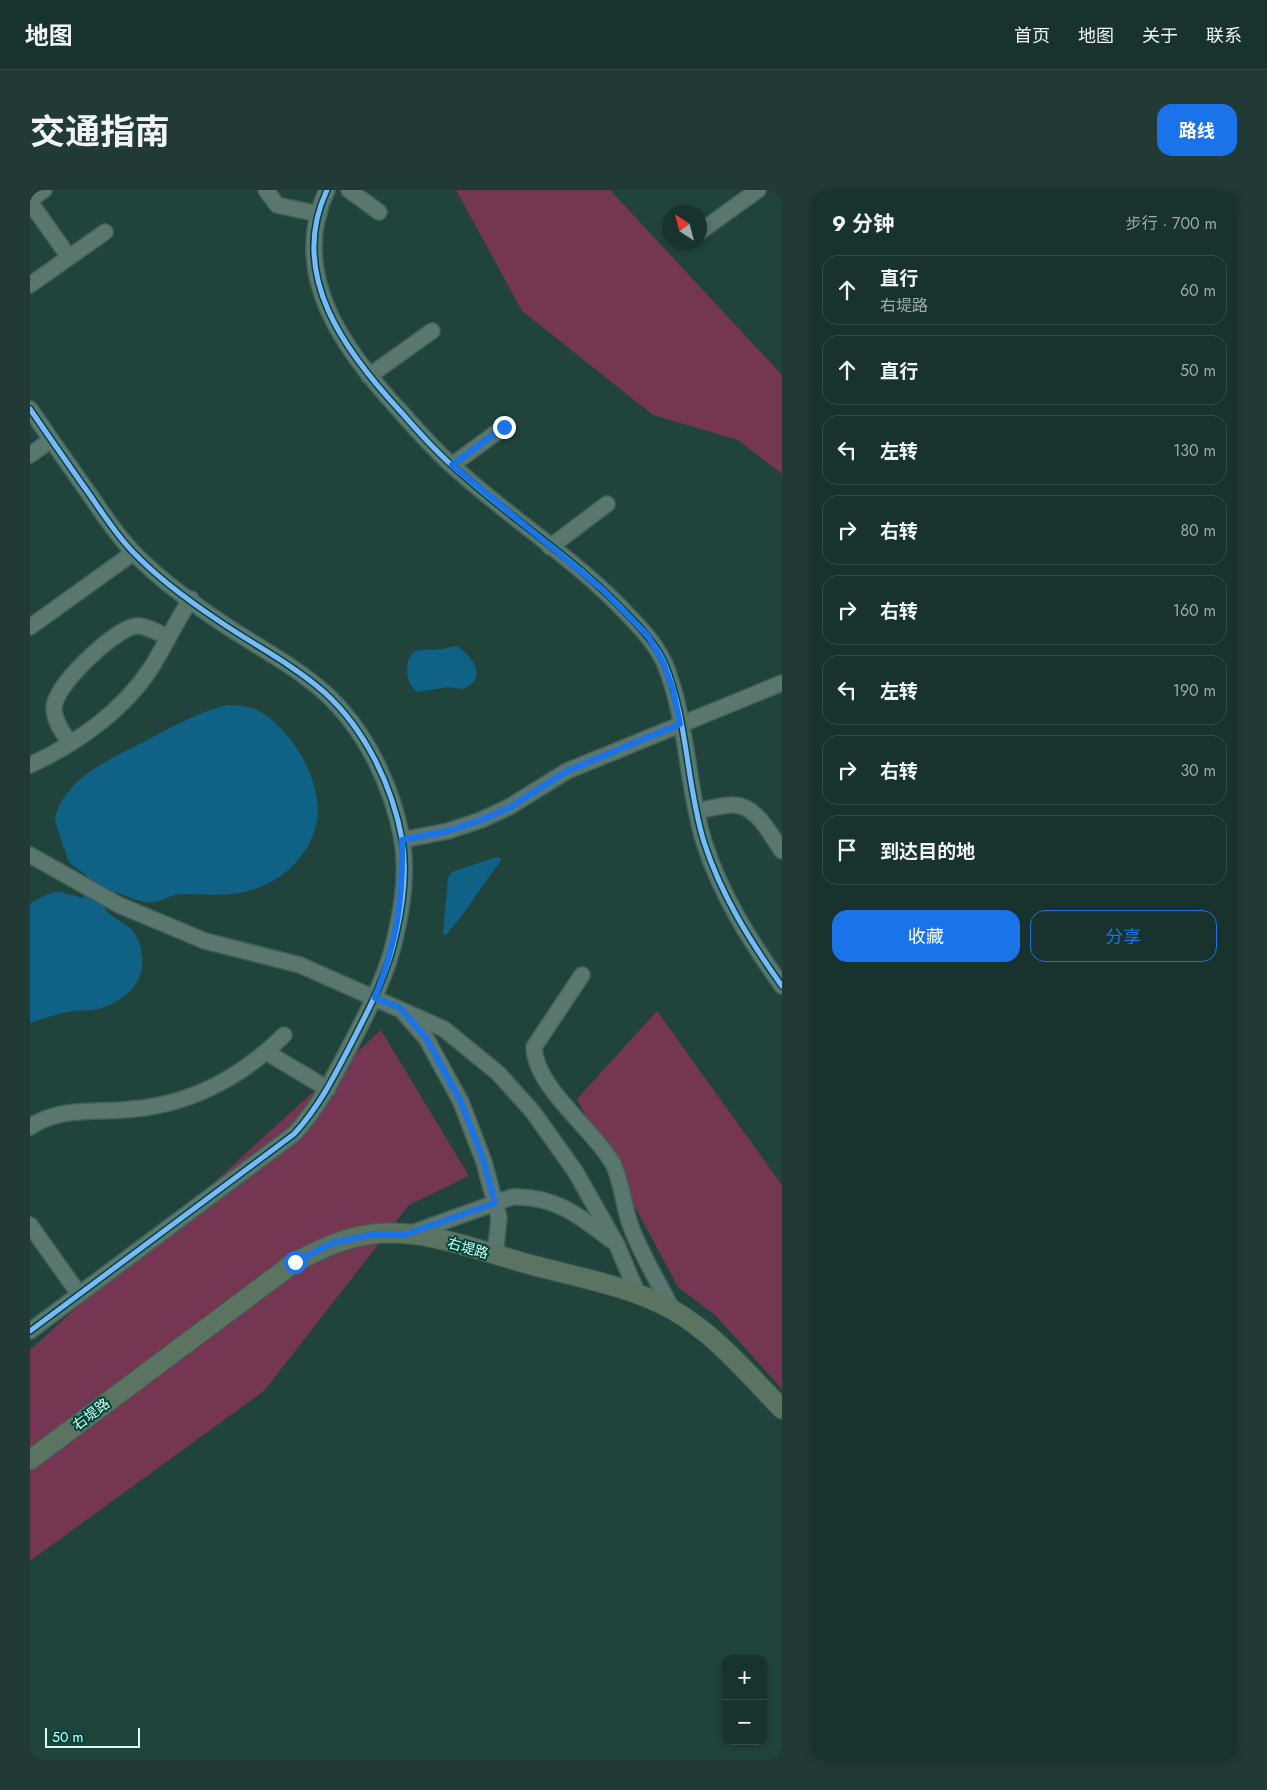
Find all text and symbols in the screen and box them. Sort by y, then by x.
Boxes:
text: 地图 [25,18,73,53]
text: 首页 [1014,23,1050,49]
text: 地图 [1078,23,1114,49]
text: 关于 [1142,23,1178,49]
text: 联系 [1206,23,1242,49]
button: 路线 [1157,104,1237,156]
text: 交通指南 [30,107,170,157]
north arrow [662,205,707,250]
text: 9 分钟 [832,209,894,239]
text: 步行 · 700 m [1126,212,1217,235]
text: 直行 [880,265,918,292]
icon: ahead [833,276,861,304]
text: 60 m [1180,279,1216,302]
text: 右堤路 [880,294,928,317]
icon: ahead [833,356,861,384]
text: 直行 [880,358,918,385]
text: 50 m [1180,359,1216,382]
route end [493,416,516,439]
icon: left [833,436,861,464]
text: 左转 [880,438,918,465]
text: 130 m [1173,439,1216,462]
icon: right [833,516,861,544]
text: 右转 [880,518,918,545]
text: 80 m [1180,519,1216,542]
icon: right [833,596,861,624]
text: 右转 [880,598,918,625]
text: 160 m [1173,599,1216,622]
icon: left [833,676,861,704]
text: 左转 [880,678,918,705]
text: 190 m [1173,679,1216,702]
icon: right [833,756,861,784]
text: 右转 [880,758,918,785]
text: 30 m [1180,759,1216,782]
icon: arrive [833,836,861,864]
text: 到达目的地 [880,838,975,865]
button: 收藏 [832,910,1020,962]
button: 分享 [1030,910,1217,962]
street label: 右堤路 [445,1233,491,1263]
route start [284,1251,307,1274]
street label: 右堤路 [68,1393,114,1435]
map controls [722,1655,767,1745]
button: + [722,1655,767,1700]
button: − [722,1700,767,1745]
scale bar [45,1725,140,1748]
text: 50 m [52,1727,83,1747]

